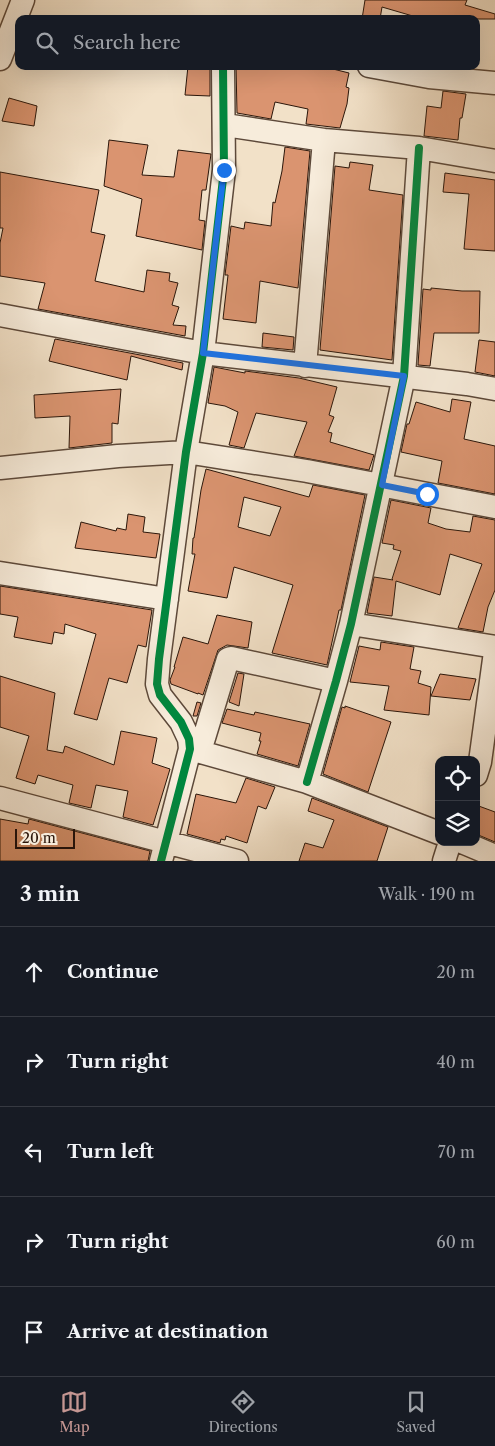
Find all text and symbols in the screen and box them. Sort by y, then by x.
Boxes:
search box [15,15,480,70]
icon: search [33,29,61,57]
text: Search here [73,31,181,54]
route end [213,159,236,182]
route start [416,483,439,506]
map controls [435,756,480,846]
button: locate [435,756,480,801]
button: layers [435,801,480,846]
scale bar [15,826,75,849]
text: 20 m [22,829,56,847]
text: 3 min [20,881,80,906]
text: Walk · 190 m [378,884,475,904]
icon: ahead [20,958,48,986]
text: Continue [67,960,159,983]
text: 20 m [436,962,475,982]
icon: right [20,1048,48,1076]
text: Turn right [67,1050,168,1073]
text: 40 m [436,1052,475,1072]
icon: left [20,1138,48,1166]
text: Turn left [67,1140,154,1163]
text: 70 m [438,1142,475,1162]
icon: right [20,1228,48,1256]
text: Turn right [67,1230,168,1253]
text: 60 m [436,1232,475,1252]
icon: arrive [20,1318,48,1346]
text: Arrive at destination [67,1320,268,1343]
tab: Map [59,1388,90,1436]
tab: Directions [208,1388,278,1436]
tab: Saved [397,1388,435,1436]

